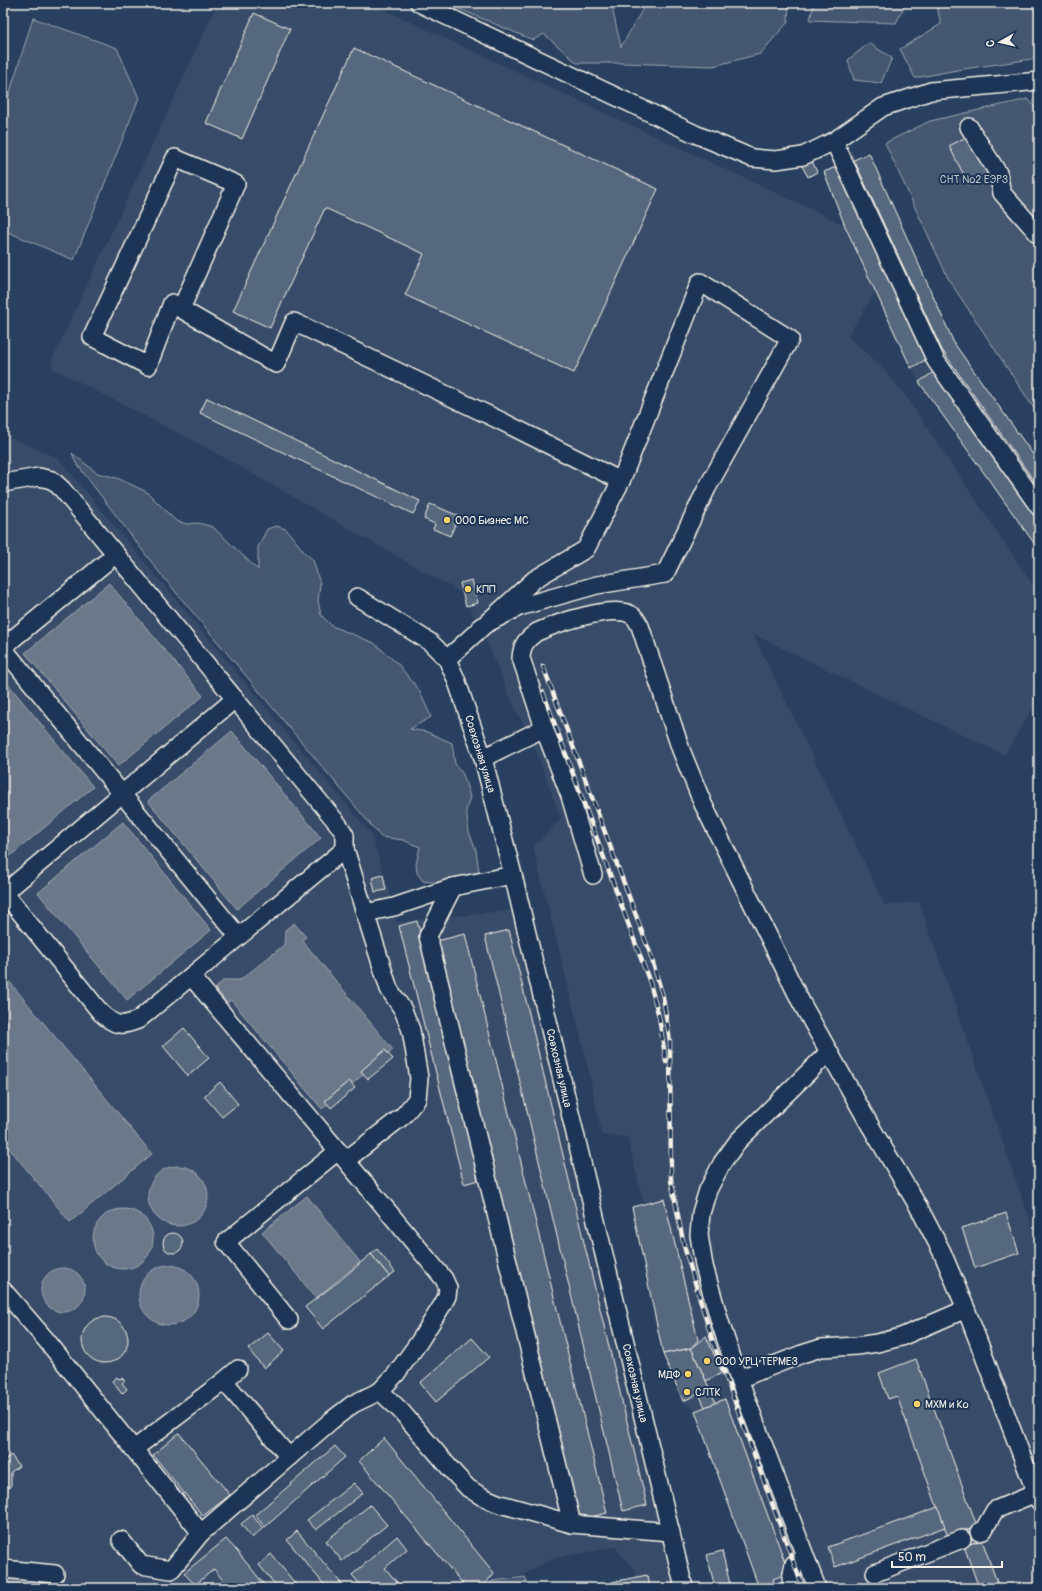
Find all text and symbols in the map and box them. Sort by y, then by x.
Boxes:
north arrow [980,22,1020,62]
text: С [984,39,998,48]
park label: СНТ №2 ЕЭРЗ [940,173,1008,186]
place label: ООО Бизнес МС [455,514,529,527]
marker: ООО Бизнес МС [442,515,452,525]
place label: КПП [476,583,496,596]
marker: КПП [463,584,473,594]
street label: Совхозная улица [462,714,498,794]
street label: Совхозная улица [544,1027,574,1109]
street label: Совхозная улица [620,1342,650,1424]
place label: ООО УРЦ ТЕРМЕЗ [715,1355,798,1368]
marker: ООО УРЦ ТЕРМЕЗ [702,1356,712,1366]
place label: МДФ [658,1368,681,1381]
marker: МДФ [683,1369,693,1379]
place label: СЛТК [695,1386,721,1399]
marker: СЛТК [682,1387,692,1397]
place label: МХМ и Ко [925,1398,969,1411]
marker: МХМ и Ко [912,1399,922,1409]
scale bar [892,1543,1002,1569]
text: 50 m [898,1550,926,1565]

